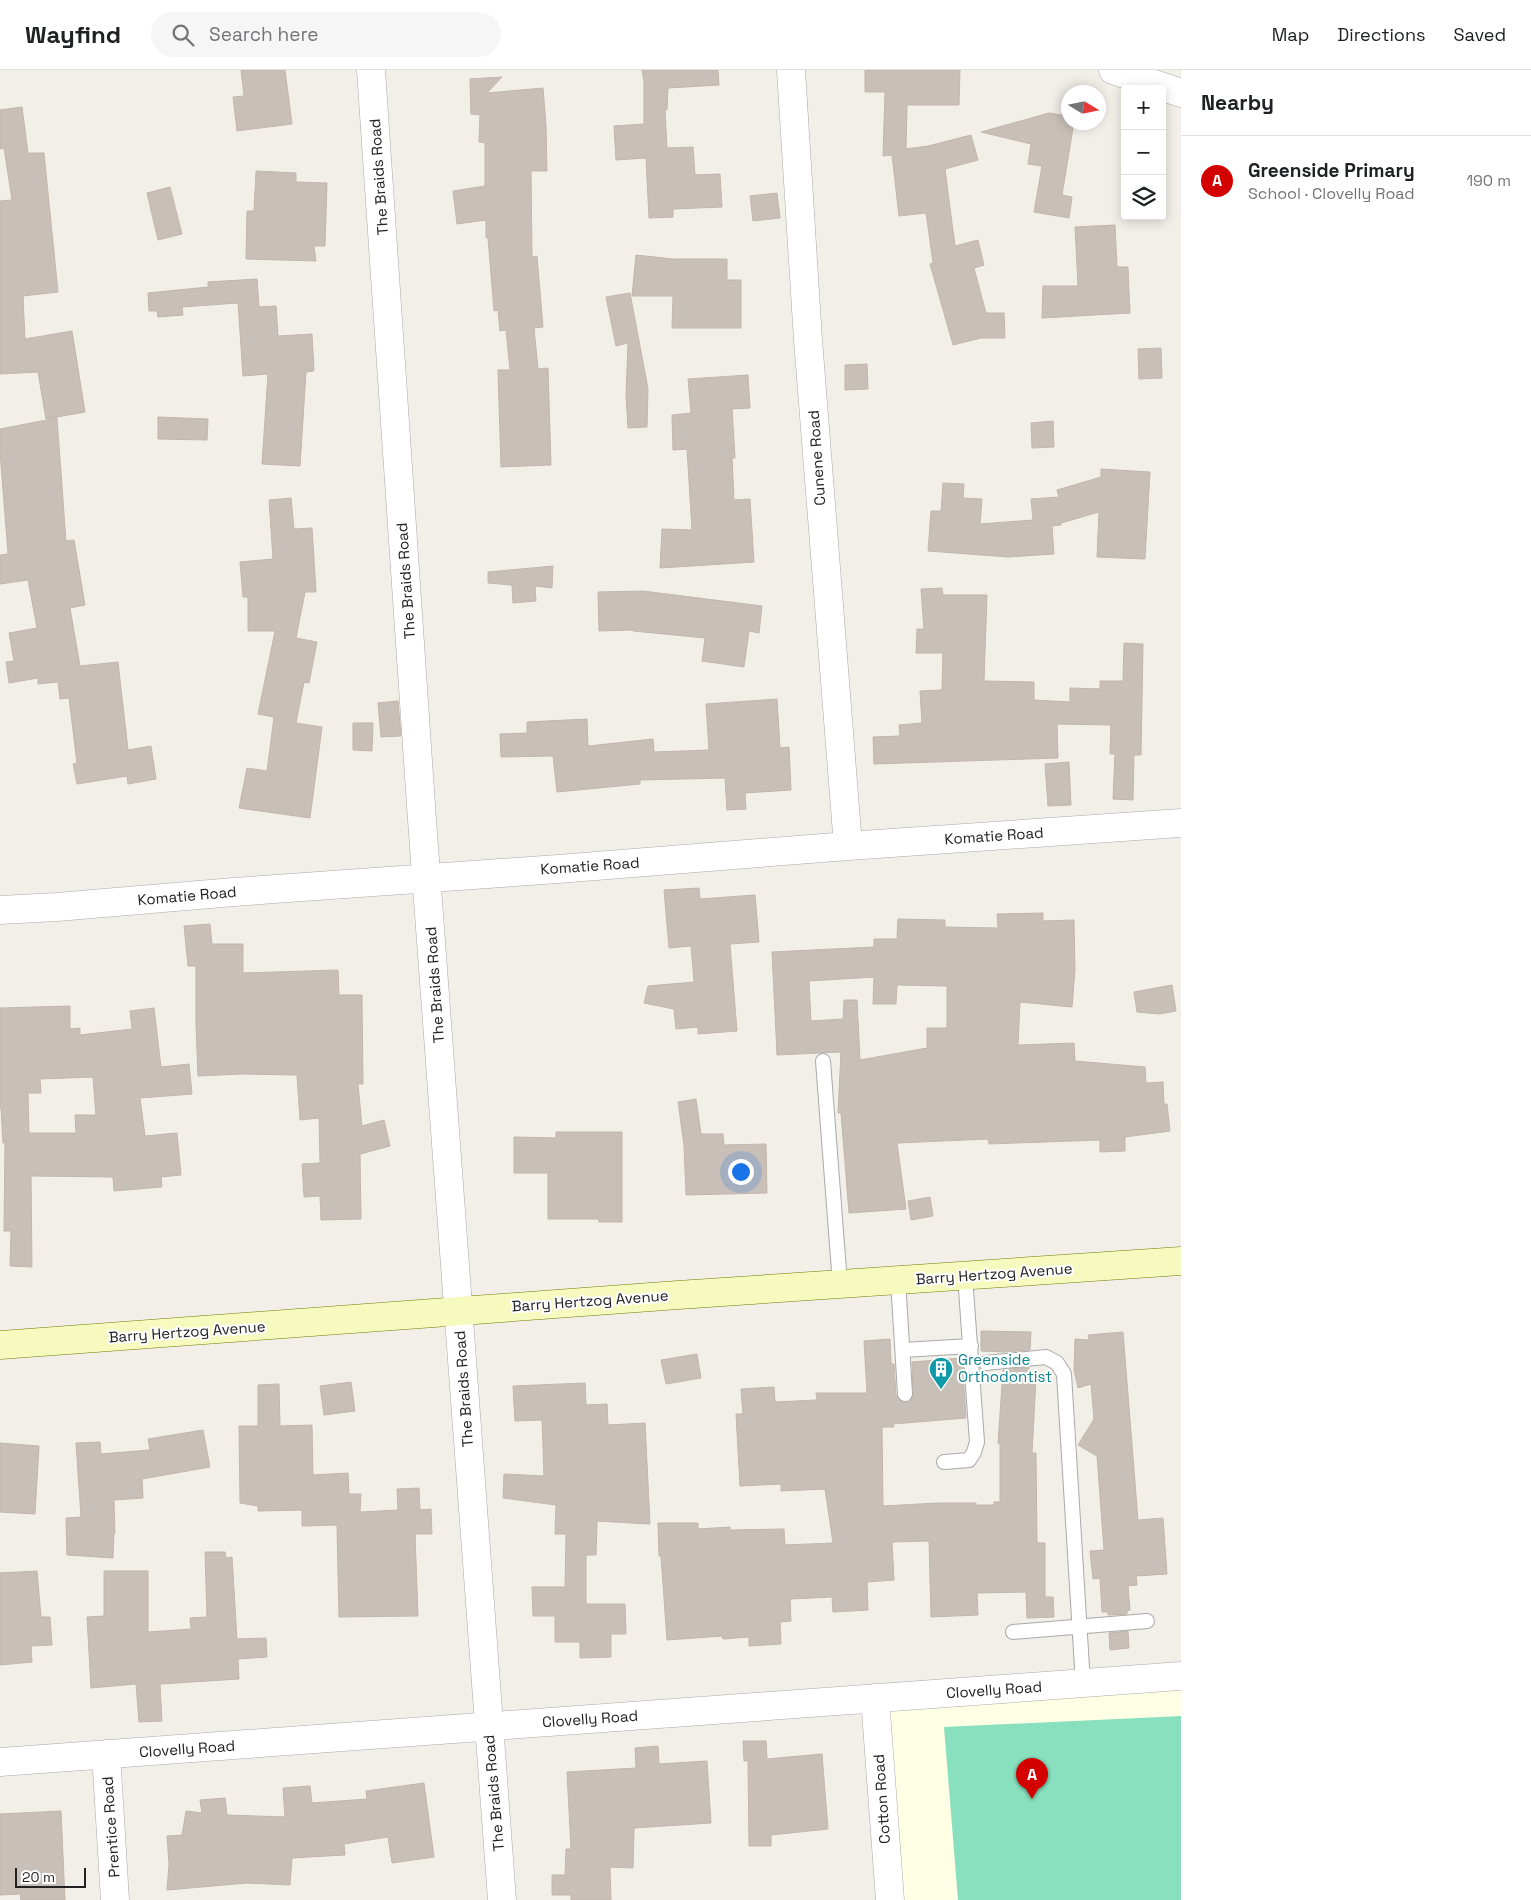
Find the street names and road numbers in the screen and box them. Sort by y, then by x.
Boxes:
street label: The Braids Road [365,118,392,236]
street label: Cunene Road [804,410,829,506]
street label: The Braids Road [392,522,419,640]
street label: Komatie Road [944,823,1044,848]
street label: Komatie Road [540,853,640,878]
street label: Komatie Road [137,882,237,909]
street label: The Braids Road [421,926,448,1044]
street label: Barry Hertzog Avenue [915,1259,1073,1288]
street label: Barry Hertzog Avenue [511,1286,669,1315]
street label: Barry Hertzog Avenue [108,1317,266,1346]
street label: The Braids Road [450,1330,477,1448]
street label: Clovelly Road [945,1677,1043,1702]
street label: Clovelly Road [541,1706,639,1731]
street label: The Braids Road [479,1734,508,1852]
street label: Clovelly Road [138,1736,236,1761]
street label: Cotton Road [869,1754,894,1844]
street label: Prentice Road [97,1776,124,1878]

